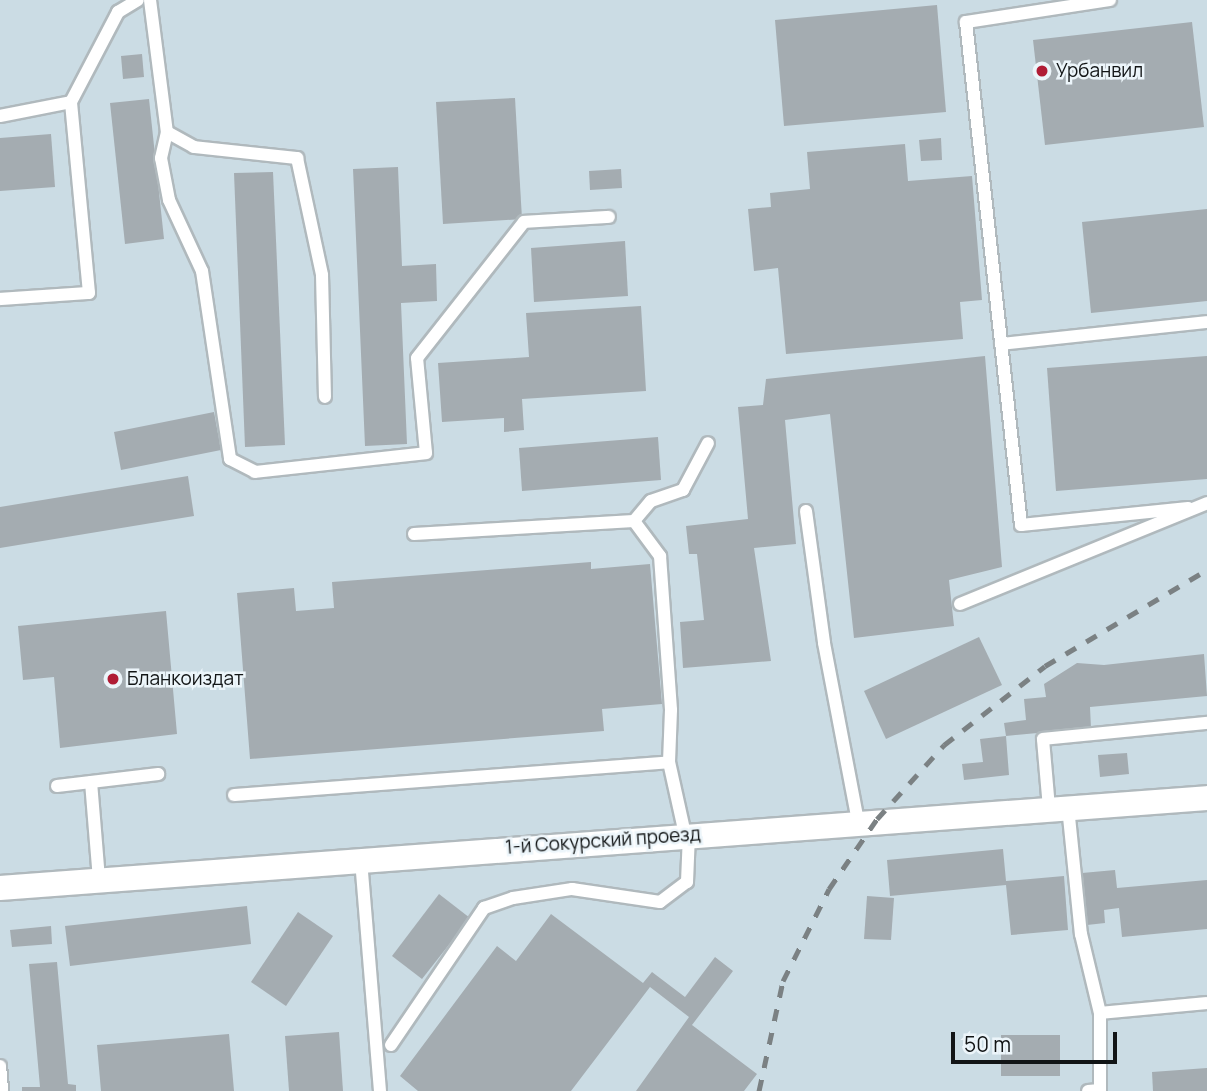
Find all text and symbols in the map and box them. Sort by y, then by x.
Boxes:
place label: Урбанвил [1056,60,1143,82]
marker: Урбанвил [1034,63,1050,79]
place label: Бланкоиздат [127,668,244,690]
marker: Бланкоиздат [105,671,121,687]
street label: 1-й Сокурский проезд [504,823,702,859]
scale bar [955,1018,1121,1062]
text: 50 m [964,1030,1011,1058]

